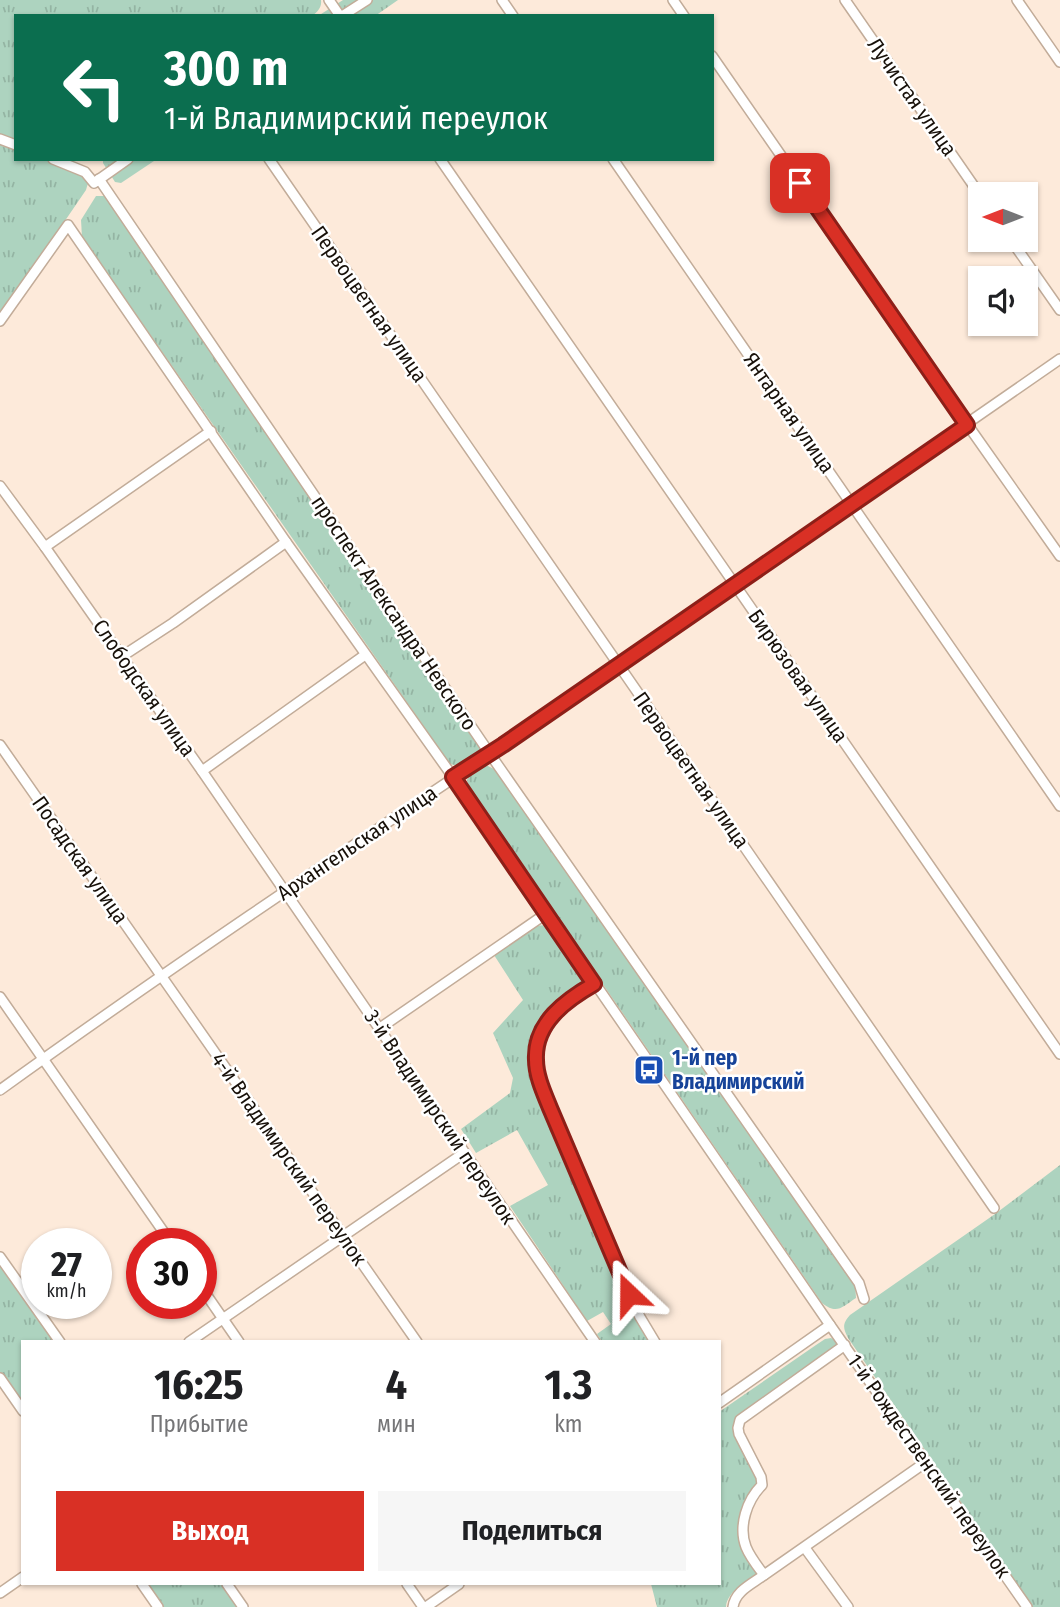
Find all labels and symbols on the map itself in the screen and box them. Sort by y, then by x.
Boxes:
street label: Лучистая улица [862,33,962,161]
pin [770,153,830,213]
north arrow [968,182,1038,252]
street label: Первоцветная улица [305,221,433,387]
street label: Янтарная улица [738,348,840,478]
street label: проспект Александра Невского [305,490,483,736]
street label: Бирюзовая улица [742,604,854,748]
street label: Слободская улица [87,614,201,762]
street label: Первоцветная улица [627,687,755,853]
street label: Архангельская улица [272,780,442,906]
street label: Посадская улица [26,791,134,929]
street label: 3-й Владимирский переулок [358,1005,522,1229]
place label: 1-й пер Владимирский [672,1045,805,1095]
street label: 4-й Владимирский переулок [206,1048,373,1271]
bus stop icon: 1-й пер Владимирский [632,1053,666,1087]
speed limit sign: 30 [126,1228,217,1319]
position arrow [592,1257,666,1331]
street label: 1-й Рождественский переулок [842,1349,1016,1583]

